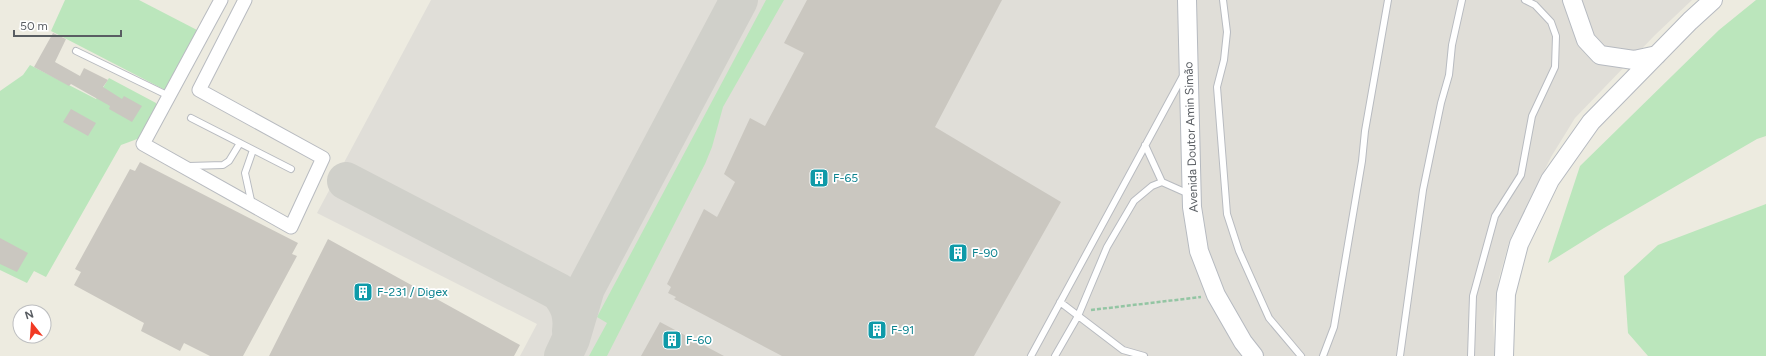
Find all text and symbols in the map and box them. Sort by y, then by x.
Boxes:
scale bar [14,12,121,38]
text: 50 m [20,19,48,33]
street label: Avenida Doutor Amin Simão [1181,61,1201,213]
building icon: F-65 [808,167,830,189]
place label: F-65 [833,171,858,185]
building icon: F-90 [947,242,969,264]
place label: F-90 [972,246,998,260]
building icon: F-231 / Digex [352,281,374,303]
place label: F-231 / Digex [377,285,448,299]
north arrow [12,304,52,344]
text: N [23,307,35,322]
building icon: F-91 [866,319,888,341]
place label: F-91 [891,323,914,337]
building icon: F-60 [661,329,683,351]
place label: F-60 [686,333,712,347]

